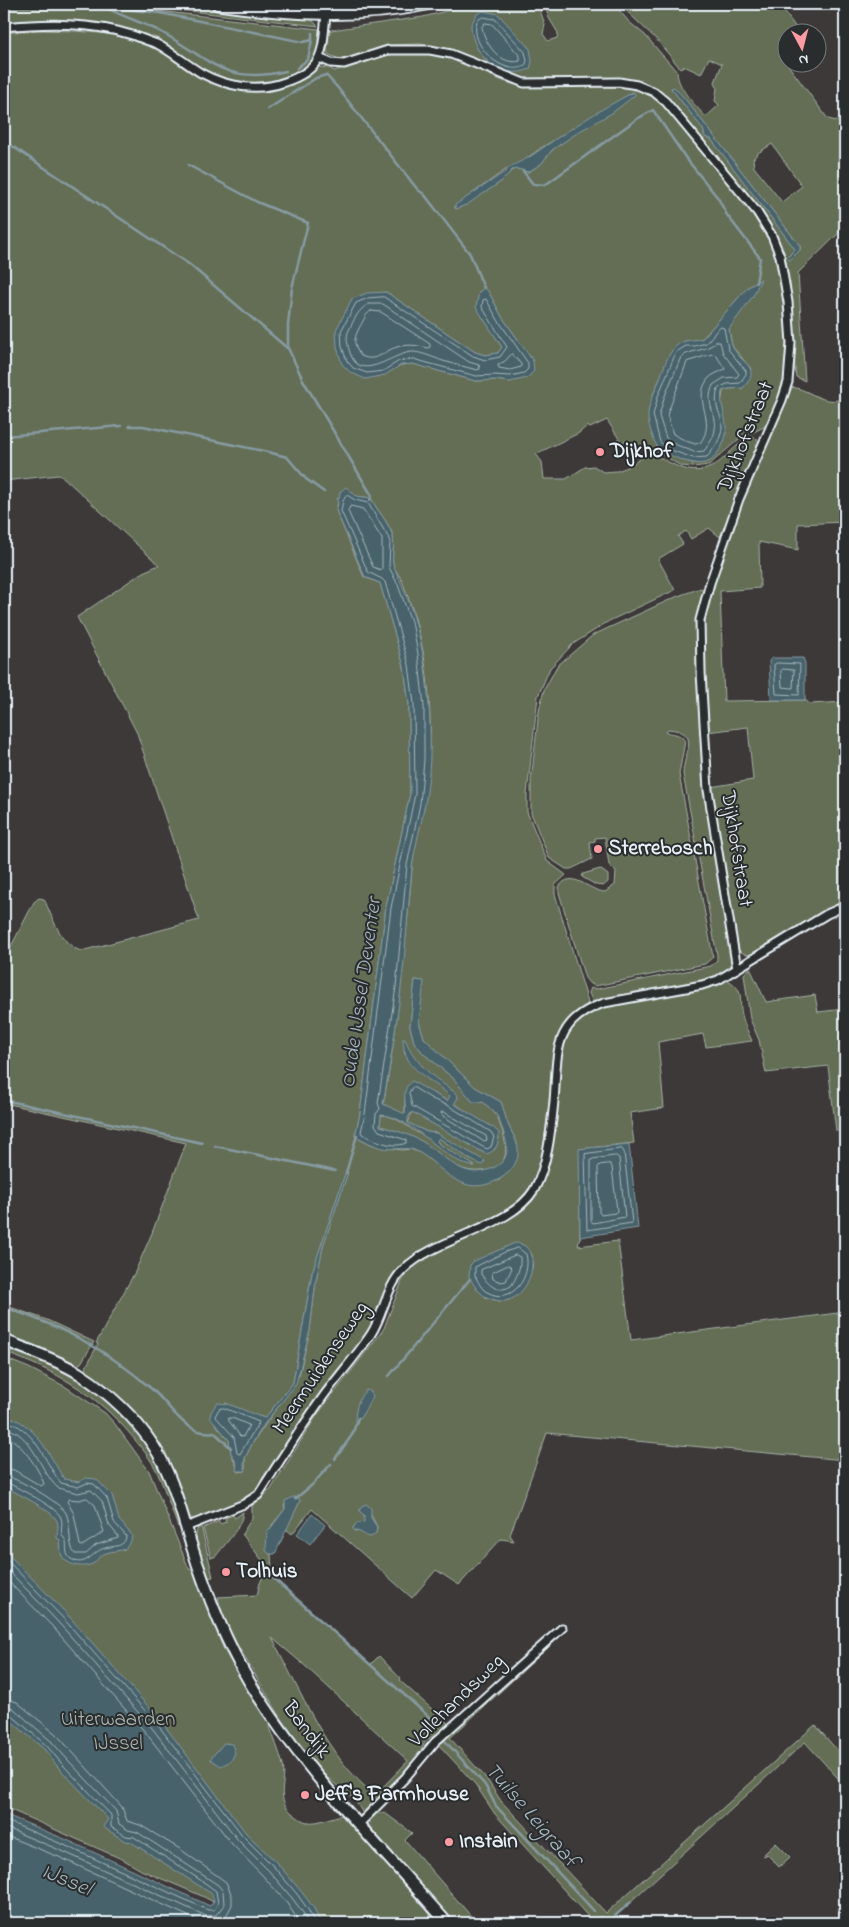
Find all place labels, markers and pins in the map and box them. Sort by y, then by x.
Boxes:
place label: Dijkhof [609,437,674,467]
marker: Dijkhof [594,446,606,458]
place label: Sterrebosch [608,834,712,864]
marker: Sterrebosch [592,843,604,855]
place label: Tolhuis [236,1557,298,1587]
marker: Tolhuis [220,1566,232,1578]
place label: Jeff's Farmhouse [315,1780,469,1810]
marker: Jeff's Farmhouse [299,1789,311,1801]
place label: Instain [459,1827,518,1857]
marker: Instain [443,1836,455,1848]

